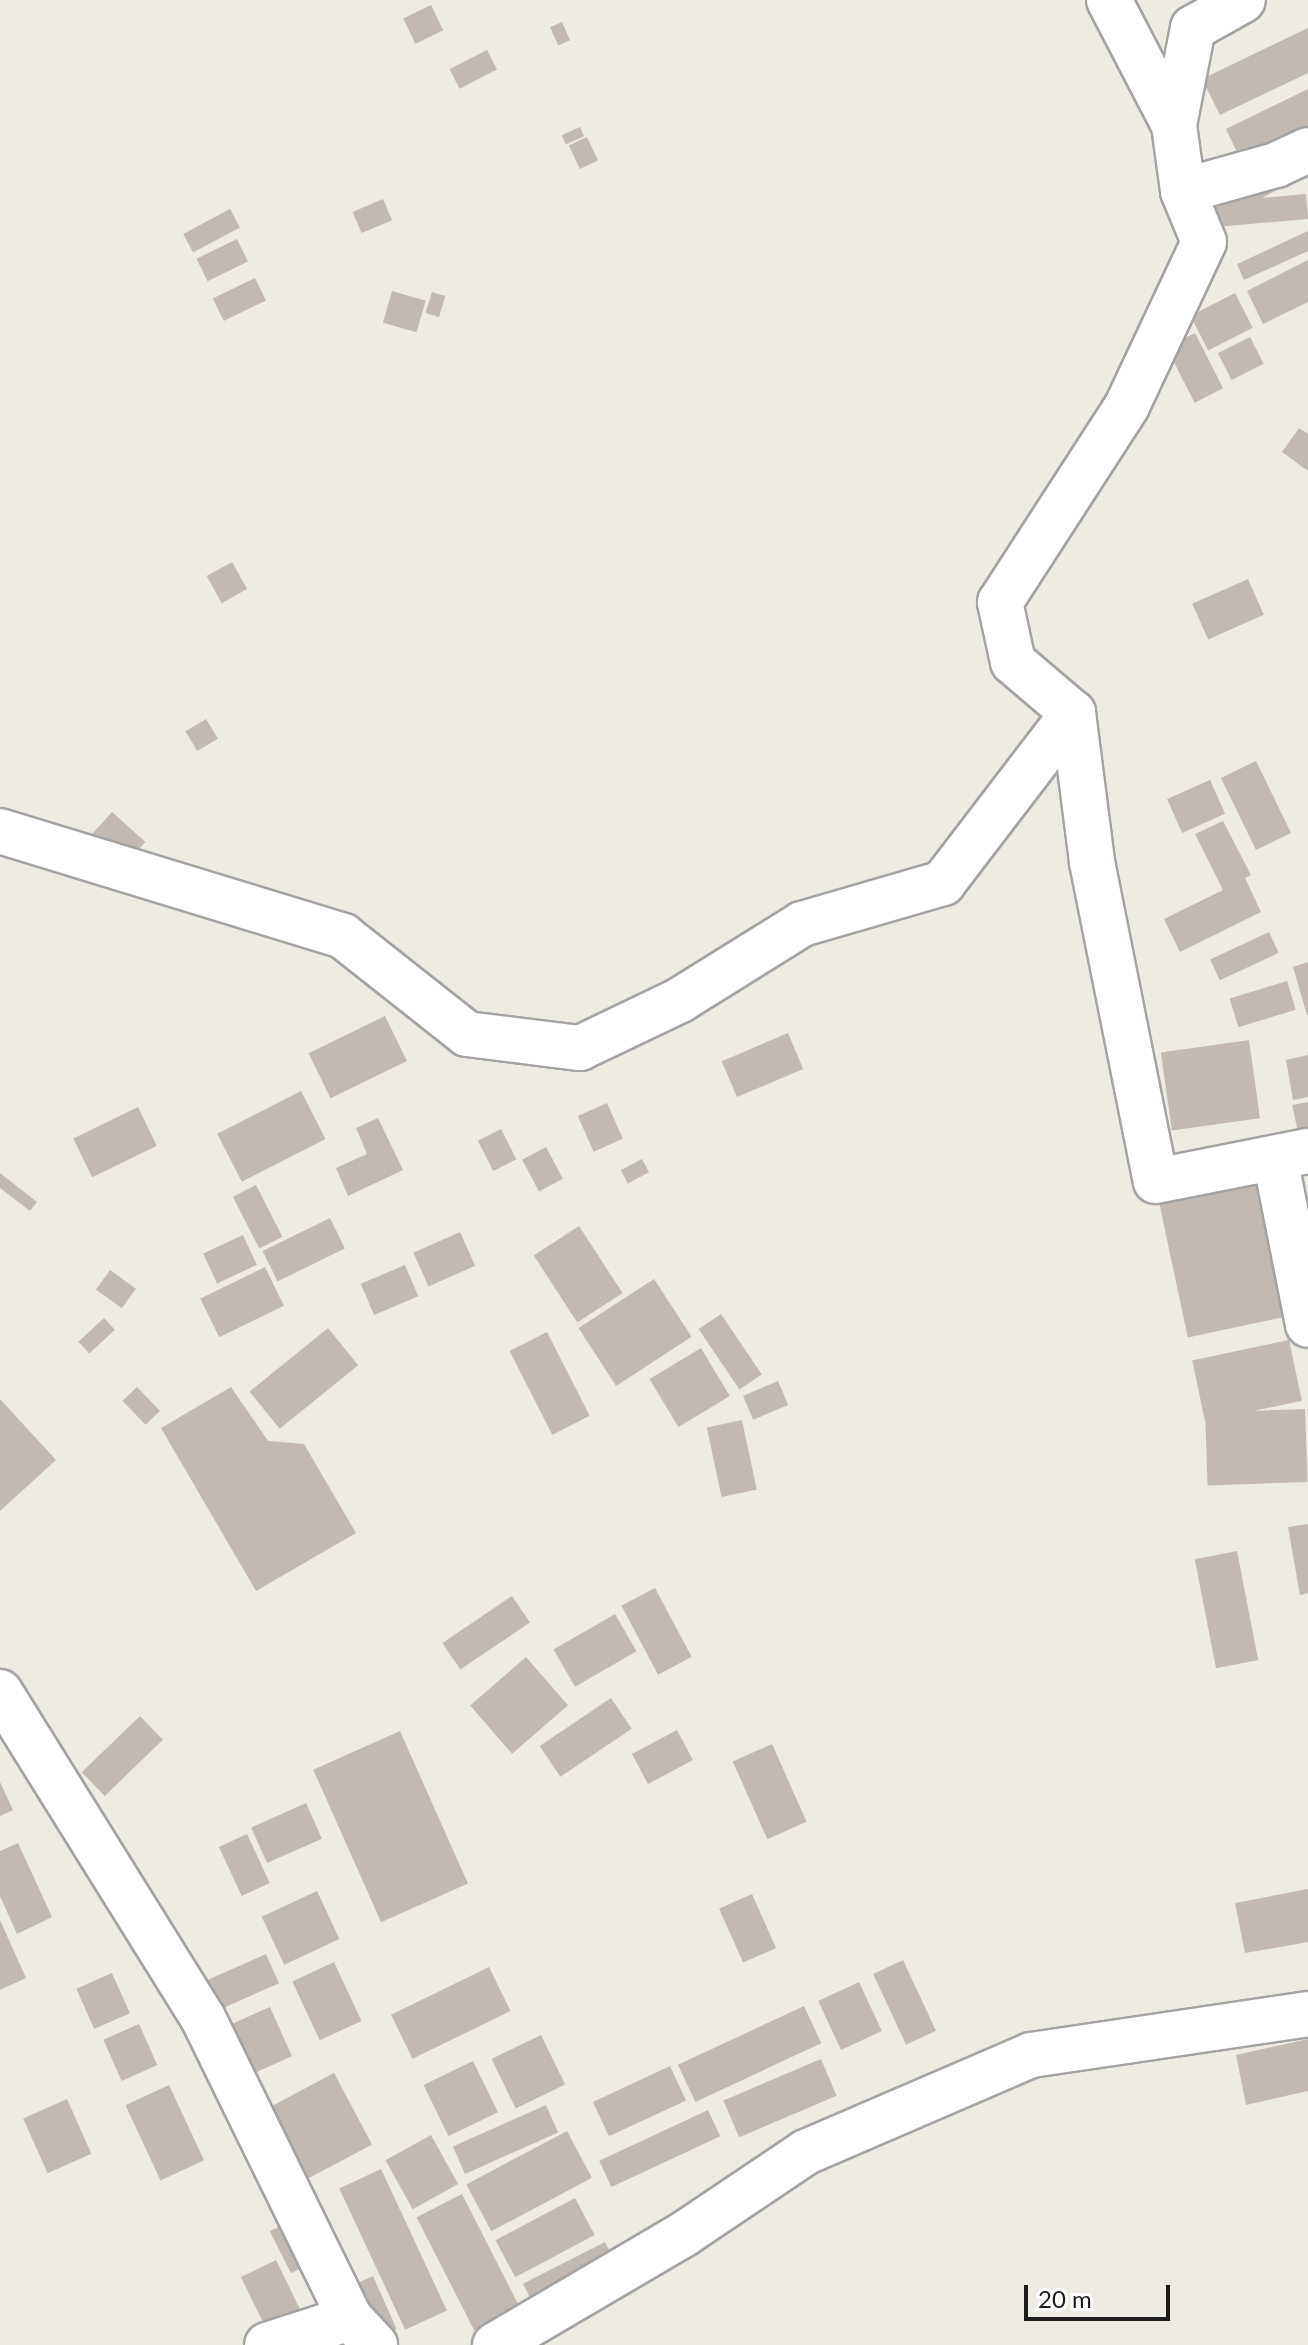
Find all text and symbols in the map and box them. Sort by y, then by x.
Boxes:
scale bar [1028,2269,1174,2319]
text: 20 m [1038,2284,1092,2313]

